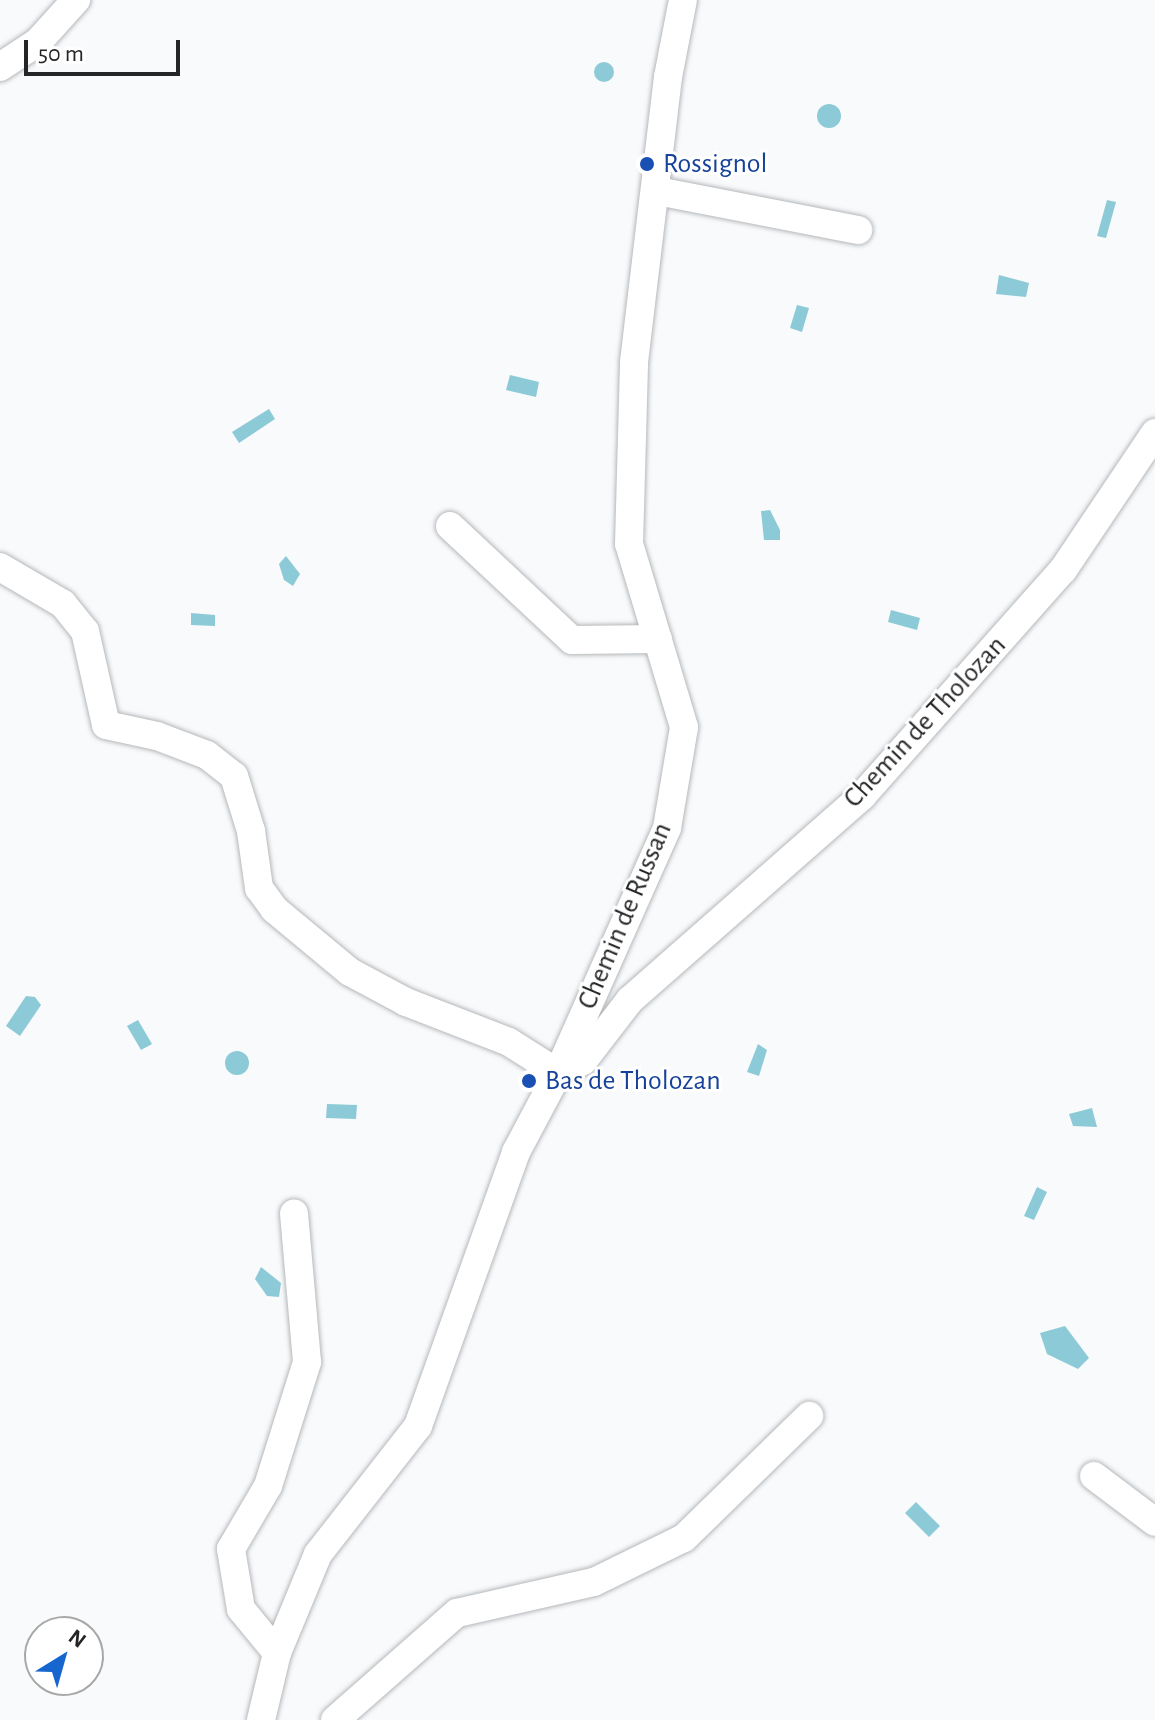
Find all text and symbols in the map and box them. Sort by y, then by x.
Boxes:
scale bar [28,24,184,74]
text: 50 m [38,42,84,66]
place label: Rossignol [663,147,768,181]
marker: Rossignol [638,155,656,173]
street label: Chemin de Tholozan [837,629,1013,815]
street label: Chemin de Russan [571,818,679,1014]
place label: Bas de Tholozan [545,1064,721,1098]
marker: Bas de Tholozan [520,1072,538,1090]
north arrow [24,1616,104,1696]
text: N [65,1625,90,1652]

